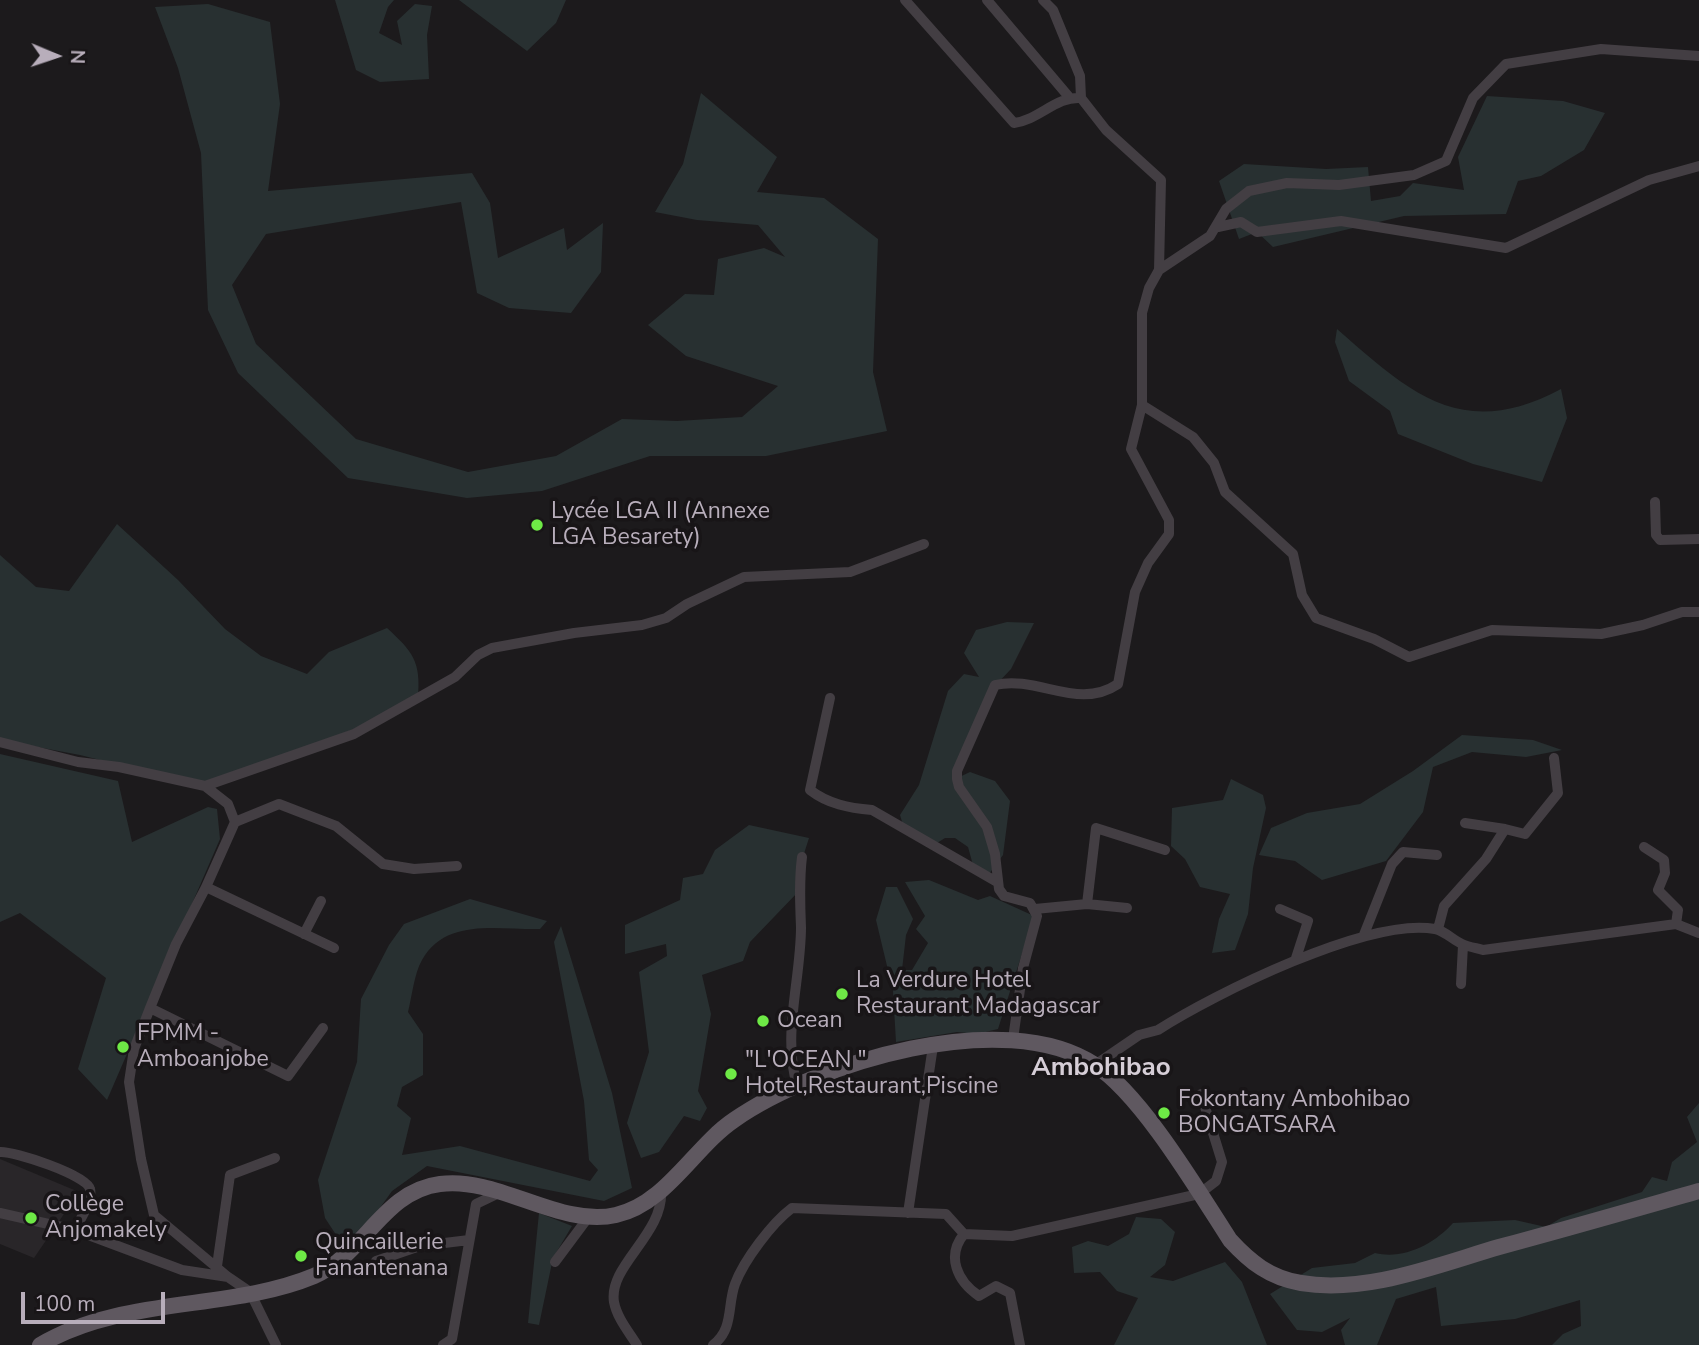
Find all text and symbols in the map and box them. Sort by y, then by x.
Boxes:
north arrow [21,21,91,91]
text: N [64,49,90,64]
place label: Lycée LGA II (Annexe LGA Besarety) [551,498,770,552]
marker: Lycée LGA II (Annexe LGA Besarety) [529,517,545,533]
place label: La Verdure Hotel Restaurant Madagascar [856,967,1100,1021]
marker: La Verdure Hotel Restaurant Madagascar [834,986,850,1002]
place label: Ocean [777,1007,843,1035]
marker: Ocean [755,1013,771,1029]
place label: FPMM - Amboanjobe [137,1020,269,1074]
marker: FPMM - Amboanjobe [115,1039,131,1055]
place label: "L'OCEAN " Hotel,Restaurant,Piscine [745,1047,998,1101]
district label: Ambohibao [1031,1053,1171,1085]
marker: "L'OCEAN " Hotel,Restaurant,Piscine [723,1066,739,1082]
place label: Fokontany Ambohibao BONGATSARA [1178,1086,1410,1140]
marker: Fokontany Ambohibao BONGATSARA [1156,1105,1172,1121]
place label: Collège Anjomakely [45,1191,167,1245]
marker: Collège Anjomakely [23,1210,39,1226]
place label: Quincaillerie Fanantenana [315,1229,448,1283]
marker: Quincaillerie Fanantenana [293,1248,309,1264]
scale bar [24,1278,168,1322]
text: 100 m [34,1290,95,1318]

